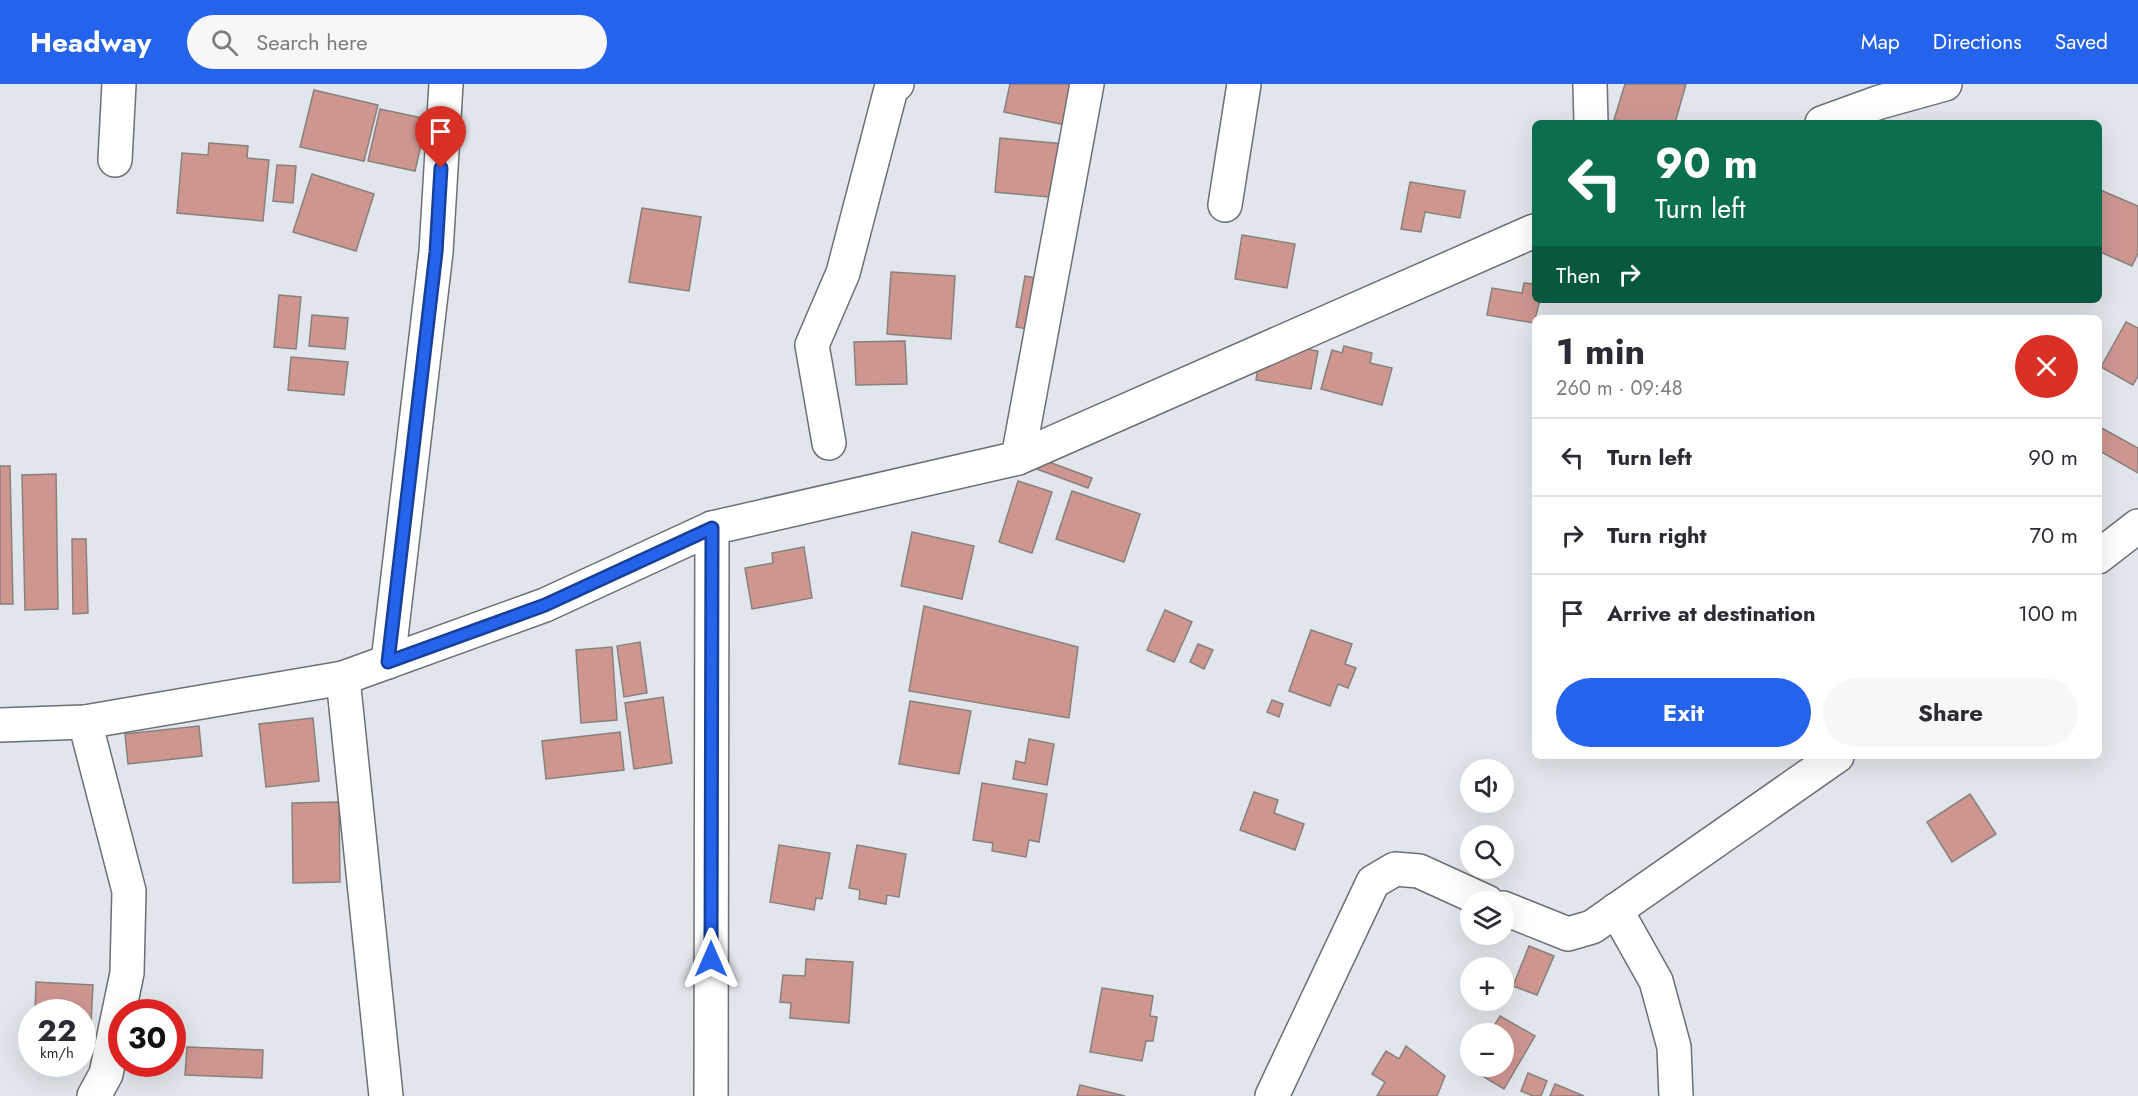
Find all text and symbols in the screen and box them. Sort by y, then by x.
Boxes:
search box [187,15,607,69]
text: Headway [30,22,151,63]
icon: search [208,26,241,59]
text: Search here [256,26,368,58]
text: Map [1861,27,1900,57]
text: Directions [1933,27,2022,57]
text: Saved [2055,27,2108,57]
pin [415,106,466,168]
icon: arrive [424,115,457,148]
text: 90 m [1655,133,1758,194]
icon: left [1556,144,1634,222]
text: Turn left [1655,189,1745,228]
icon: right [1613,258,1646,291]
text: Then [1556,259,1601,291]
text: 1 min [1556,325,1645,377]
button: close [2015,335,2078,398]
text: 260 m · 09:48 [1556,374,1683,403]
icon: left [1556,441,1589,474]
text: Turn left [1607,441,1692,473]
text: 90 m [2028,441,2078,473]
icon: right [1556,519,1589,552]
text: Turn right [1607,519,1707,551]
text: 70 m [2029,519,2078,551]
icon: arrive [1556,597,1589,630]
text: Arrive at destination [1607,597,1816,629]
text: 100 m [2018,597,2078,629]
button: Exit [1556,678,1811,747]
button: Share [1823,678,2078,747]
map controls [1460,759,1514,1077]
button: sound [1460,759,1514,813]
button: search [1460,825,1514,879]
button: layers [1460,891,1514,945]
position arrow [679,927,743,991]
button: + [1460,957,1514,1011]
speed limit sign: 30 [108,999,186,1077]
text: 22 [37,1009,77,1052]
button: − [1460,1023,1514,1077]
text: km/h [40,1042,74,1064]

